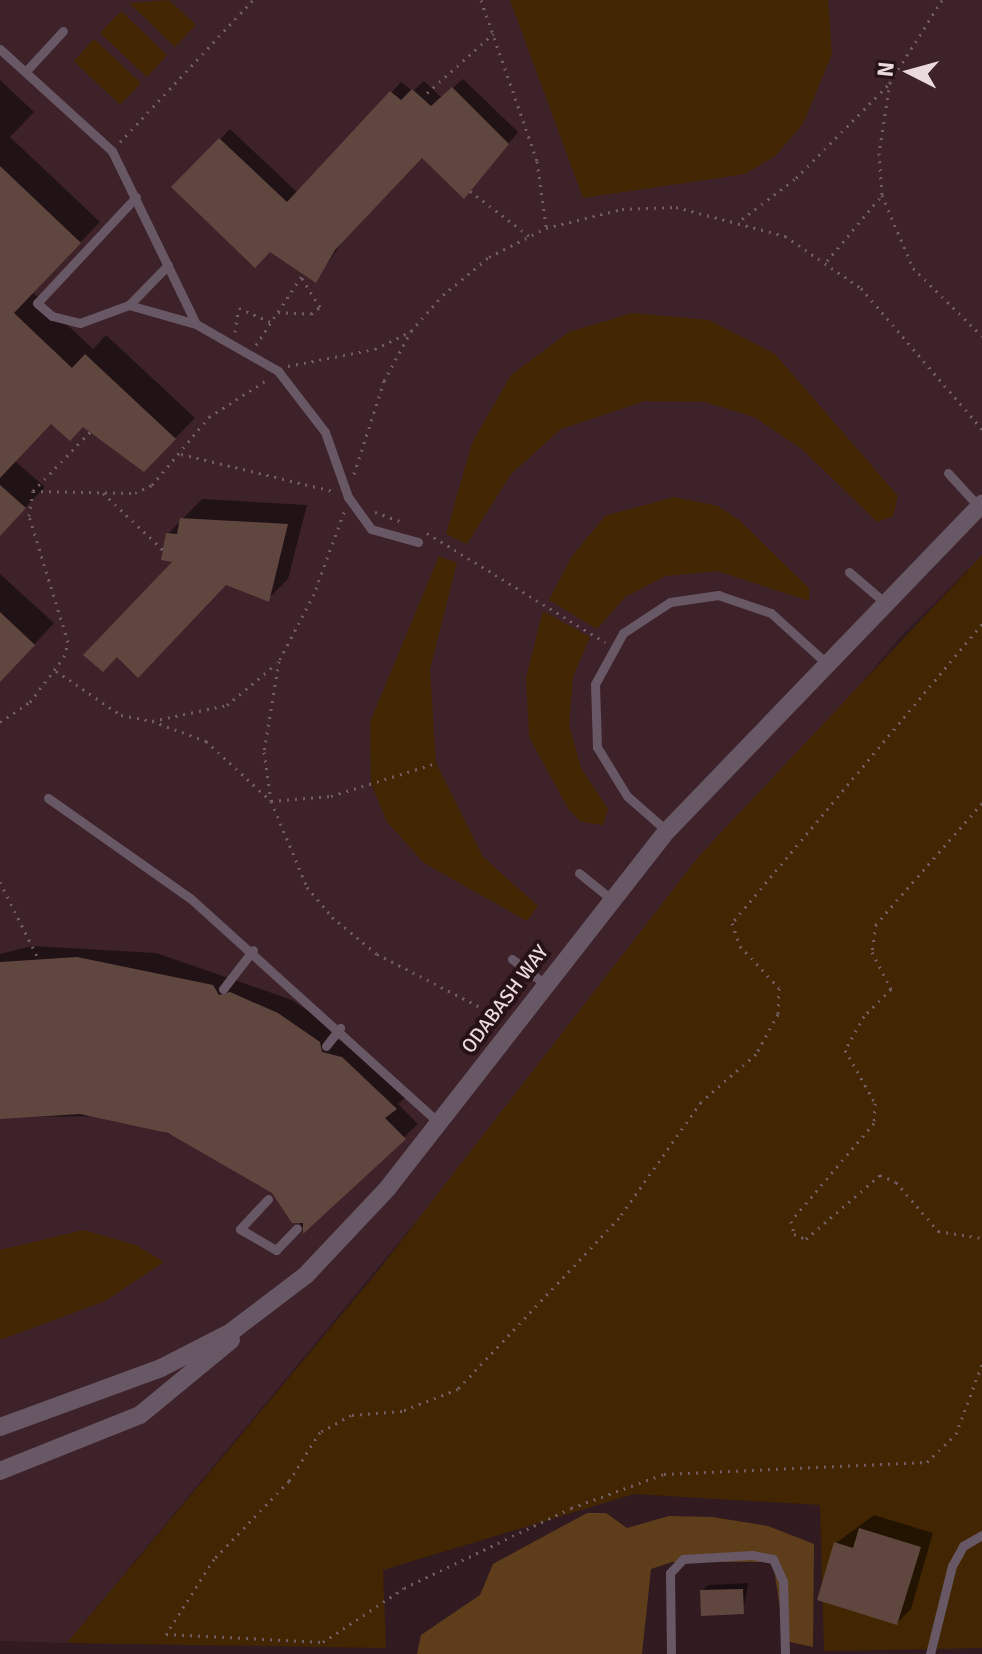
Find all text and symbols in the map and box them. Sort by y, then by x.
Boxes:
north arrow [870,32,950,112]
text: N [871,60,900,78]
street label: ODABASH WAY [457,940,553,1058]

